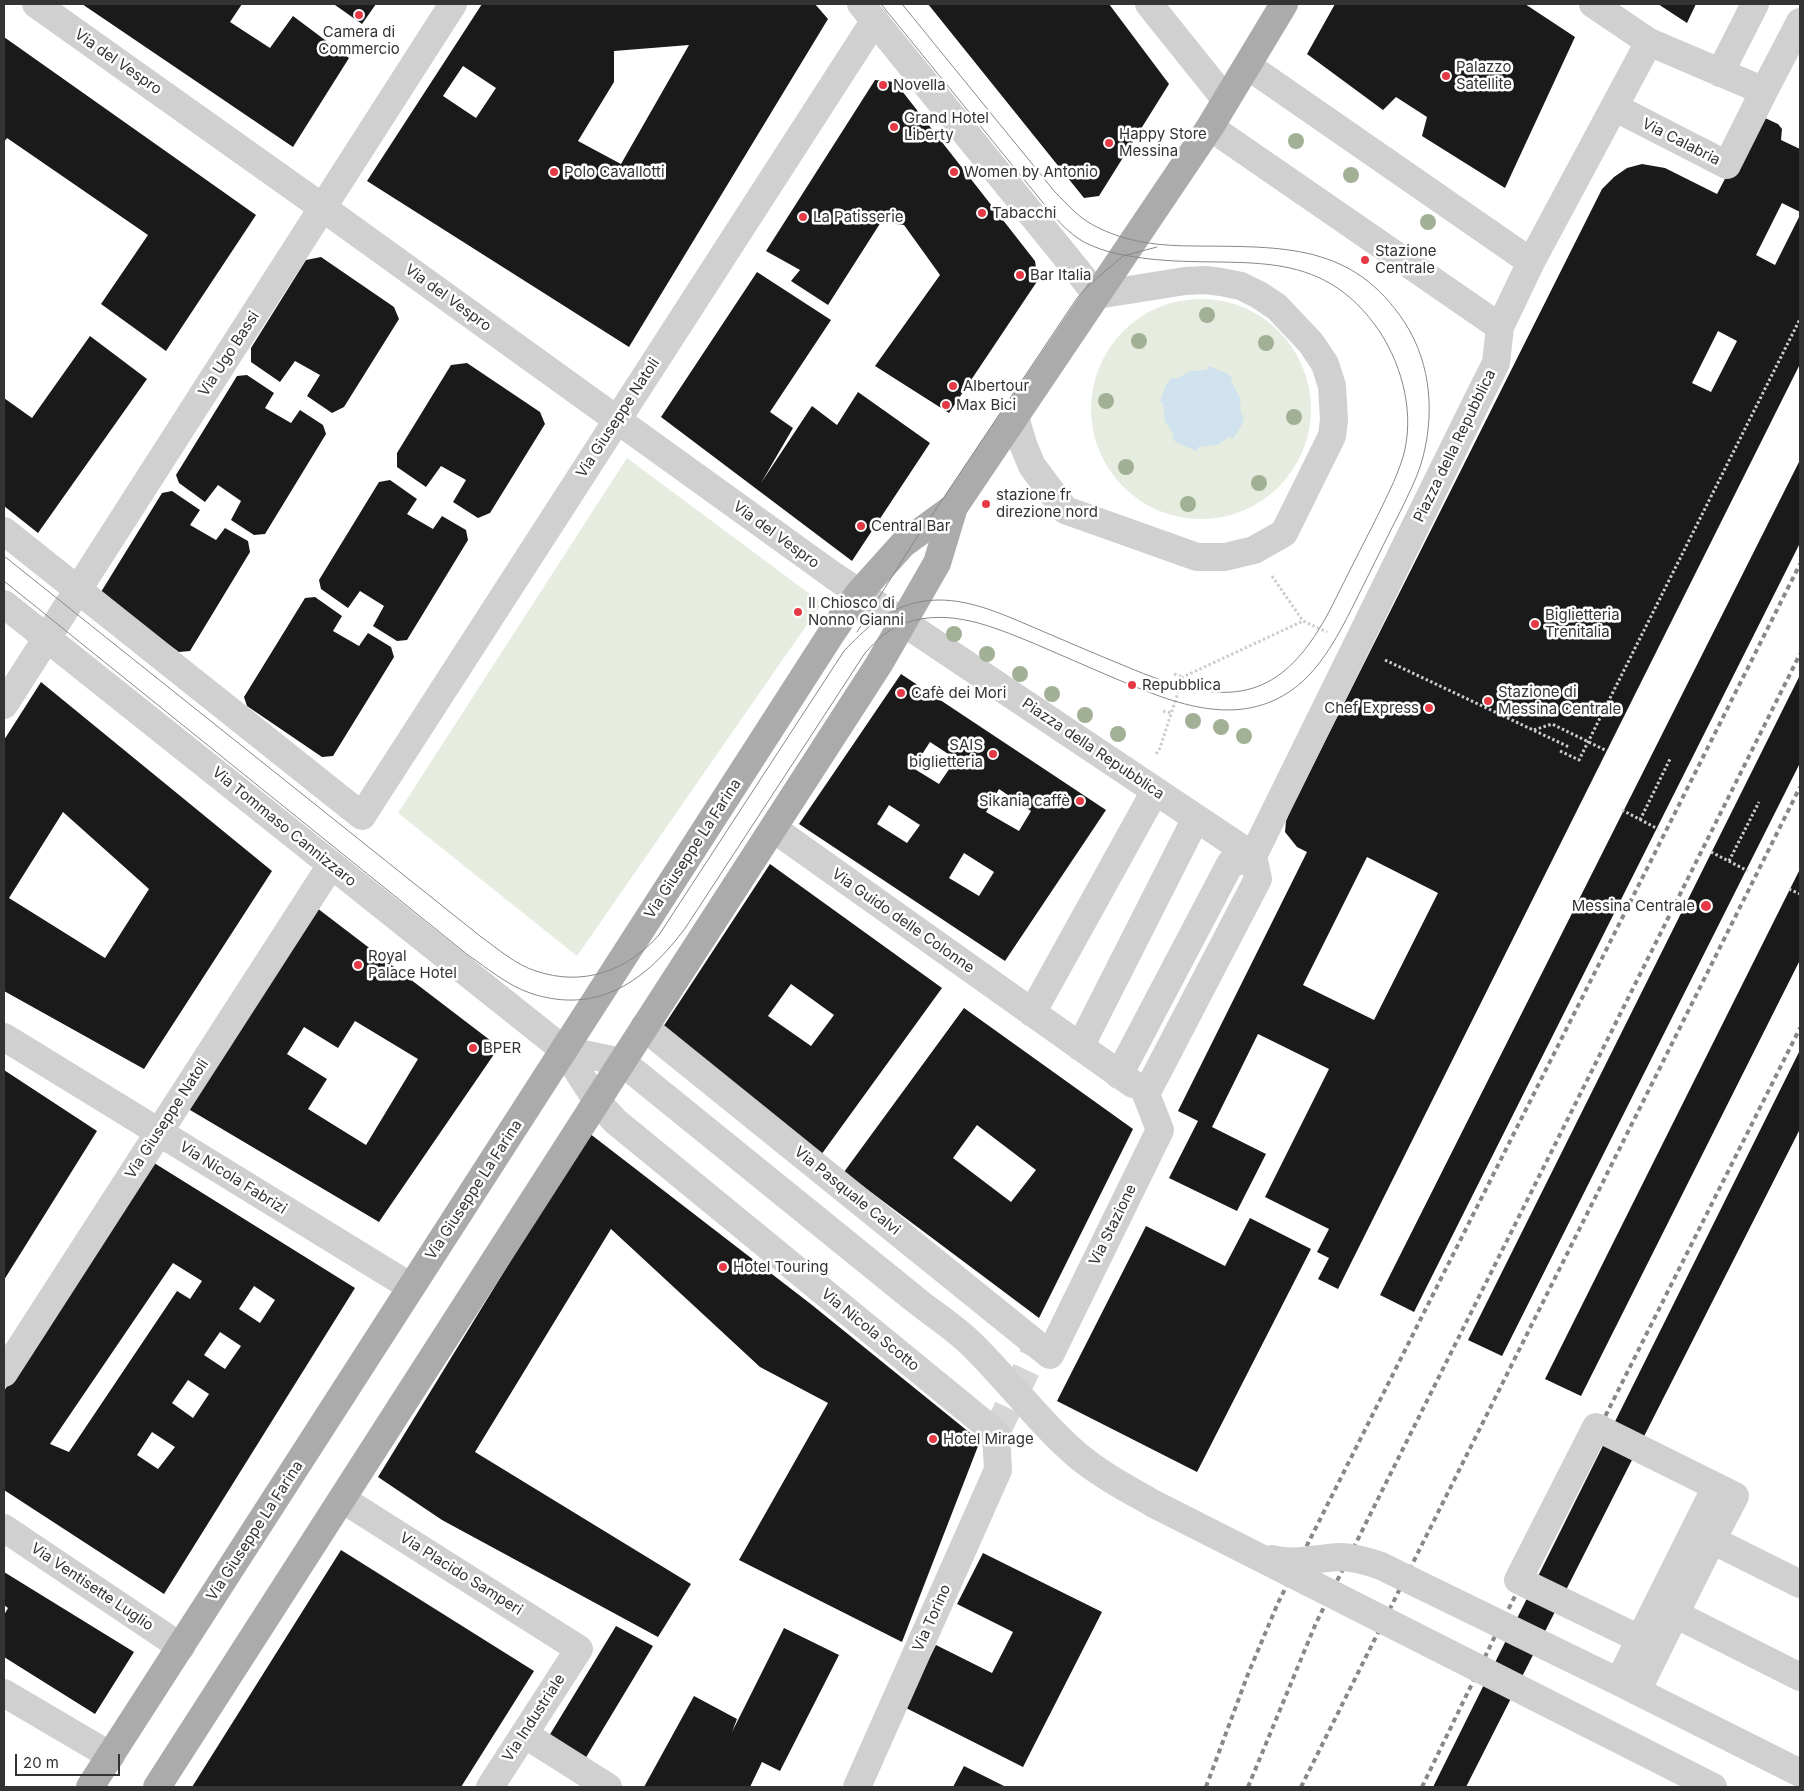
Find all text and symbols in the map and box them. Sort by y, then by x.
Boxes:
marker: Camera di Commercio [353,9,365,21]
place label: Camera di Commercio [318,23,400,58]
street label: Via del Vespro [71,25,165,99]
place label: Palazzo Satellite [1456,58,1512,93]
marker: Palazzo Satellite [1440,70,1452,82]
place label: Novella [893,76,946,94]
marker: Novella [877,79,889,91]
place label: Grand Hotel Liberty [904,109,989,144]
street label: Via Calabria [1639,115,1723,169]
marker: Grand Hotel Liberty [888,121,900,133]
place label: Happy Store Messina [1119,125,1207,160]
marker: Happy Store Messina [1103,137,1115,149]
place label: Polo Cavallotti [564,163,665,181]
place label: Women by Antonio [964,163,1098,181]
marker: Polo Cavallotti [548,166,560,178]
marker: Women by Antonio [948,166,960,178]
place label: Tabacchi [992,204,1056,222]
marker: Tabacchi [976,207,988,219]
place label: La Patisserie [813,208,904,226]
marker: La Patisserie [797,211,809,223]
place label: Stazione Centrale [1375,242,1437,277]
marker: Stazione Centrale [1359,254,1371,266]
street label: Via del Vespro [401,261,495,335]
place label: Bar Italia [1030,266,1091,284]
marker: Bar Italia [1014,269,1026,281]
street label: Via Ugo Bassi [195,308,263,400]
street label: Via Giuseppe Natoli [573,355,663,481]
street label: Piazza della Repubblica [1410,367,1500,525]
place label: Albertour [963,377,1029,395]
marker: Albertour [947,380,959,392]
place label: Max Bici [956,396,1016,414]
marker: Max Bici [940,399,952,411]
place label: stazione fr direzione nord [996,486,1098,521]
street label: Via del Vespro [729,498,823,572]
marker: stazione fr direzione nord [980,498,992,510]
place label: Central Bar [871,517,950,535]
marker: Central Bar [855,520,867,532]
place label: Il Chiosco di Nonno Gianni [808,594,904,629]
marker: Il Chiosco di Nonno Gianni [792,606,804,618]
place label: Biglietteria Trenitalia [1545,606,1620,641]
marker: Biglietteria Trenitalia [1529,618,1541,630]
place label: Repubblica [1142,676,1221,694]
marker: Repubblica [1126,679,1138,691]
place label: Stazione di Messina Centrale [1498,683,1621,718]
place label: Cafè dei Mori [911,684,1006,702]
marker: Cafè dei Mori [895,687,907,699]
street label: Piazza della Repubblica [1018,695,1168,803]
marker: Stazione di Messina Centrale [1482,695,1494,707]
place label: Chef Express [1324,699,1419,717]
marker: Chef Express [1423,702,1435,714]
place label: SAIS biglietteria [909,736,983,771]
marker: SAIS biglietteria [987,748,999,760]
street label: Via Tommaso Cannizzaro [208,763,360,891]
street label: Via Giuseppe La Farina [641,776,745,922]
place label: Sikania caffè [979,792,1070,810]
marker: Sikania caffè [1074,795,1086,807]
street label: Via Guido delle Colonne [828,865,978,977]
place label: Messina Centrale [1572,897,1695,915]
marker: Messina Centrale [1699,899,1713,913]
place label: Royal Palace Hotel [368,947,457,982]
marker: Royal Palace Hotel [352,959,364,971]
place label: BPER [483,1039,521,1057]
marker: BPER [467,1042,479,1054]
street label: Via Giuseppe Natoli [122,1056,212,1182]
street label: Via Giuseppe La Farina [422,1117,526,1263]
street label: Via Nicola Fabrizi [176,1138,290,1218]
street label: Via Pasquale Calvi [791,1143,903,1239]
street label: Via Stazione [1086,1181,1140,1269]
place label: Hotel Touring [733,1258,828,1276]
marker: Hotel Touring [717,1261,729,1273]
street label: Via Nicola Scotto [817,1285,923,1375]
place label: Hotel Mirage [943,1430,1034,1448]
marker: Hotel Mirage [927,1433,939,1445]
street label: Via Giuseppe La Farina [203,1458,307,1604]
street label: Via Placido Samperi [396,1529,526,1619]
street label: Via Ventisette Luglio [27,1539,157,1635]
street label: Via Torino [909,1582,955,1654]
street label: Via Industriale [499,1671,569,1765]
scale bar [18,1744,122,1776]
text: 20 m [23,1753,59,1772]

